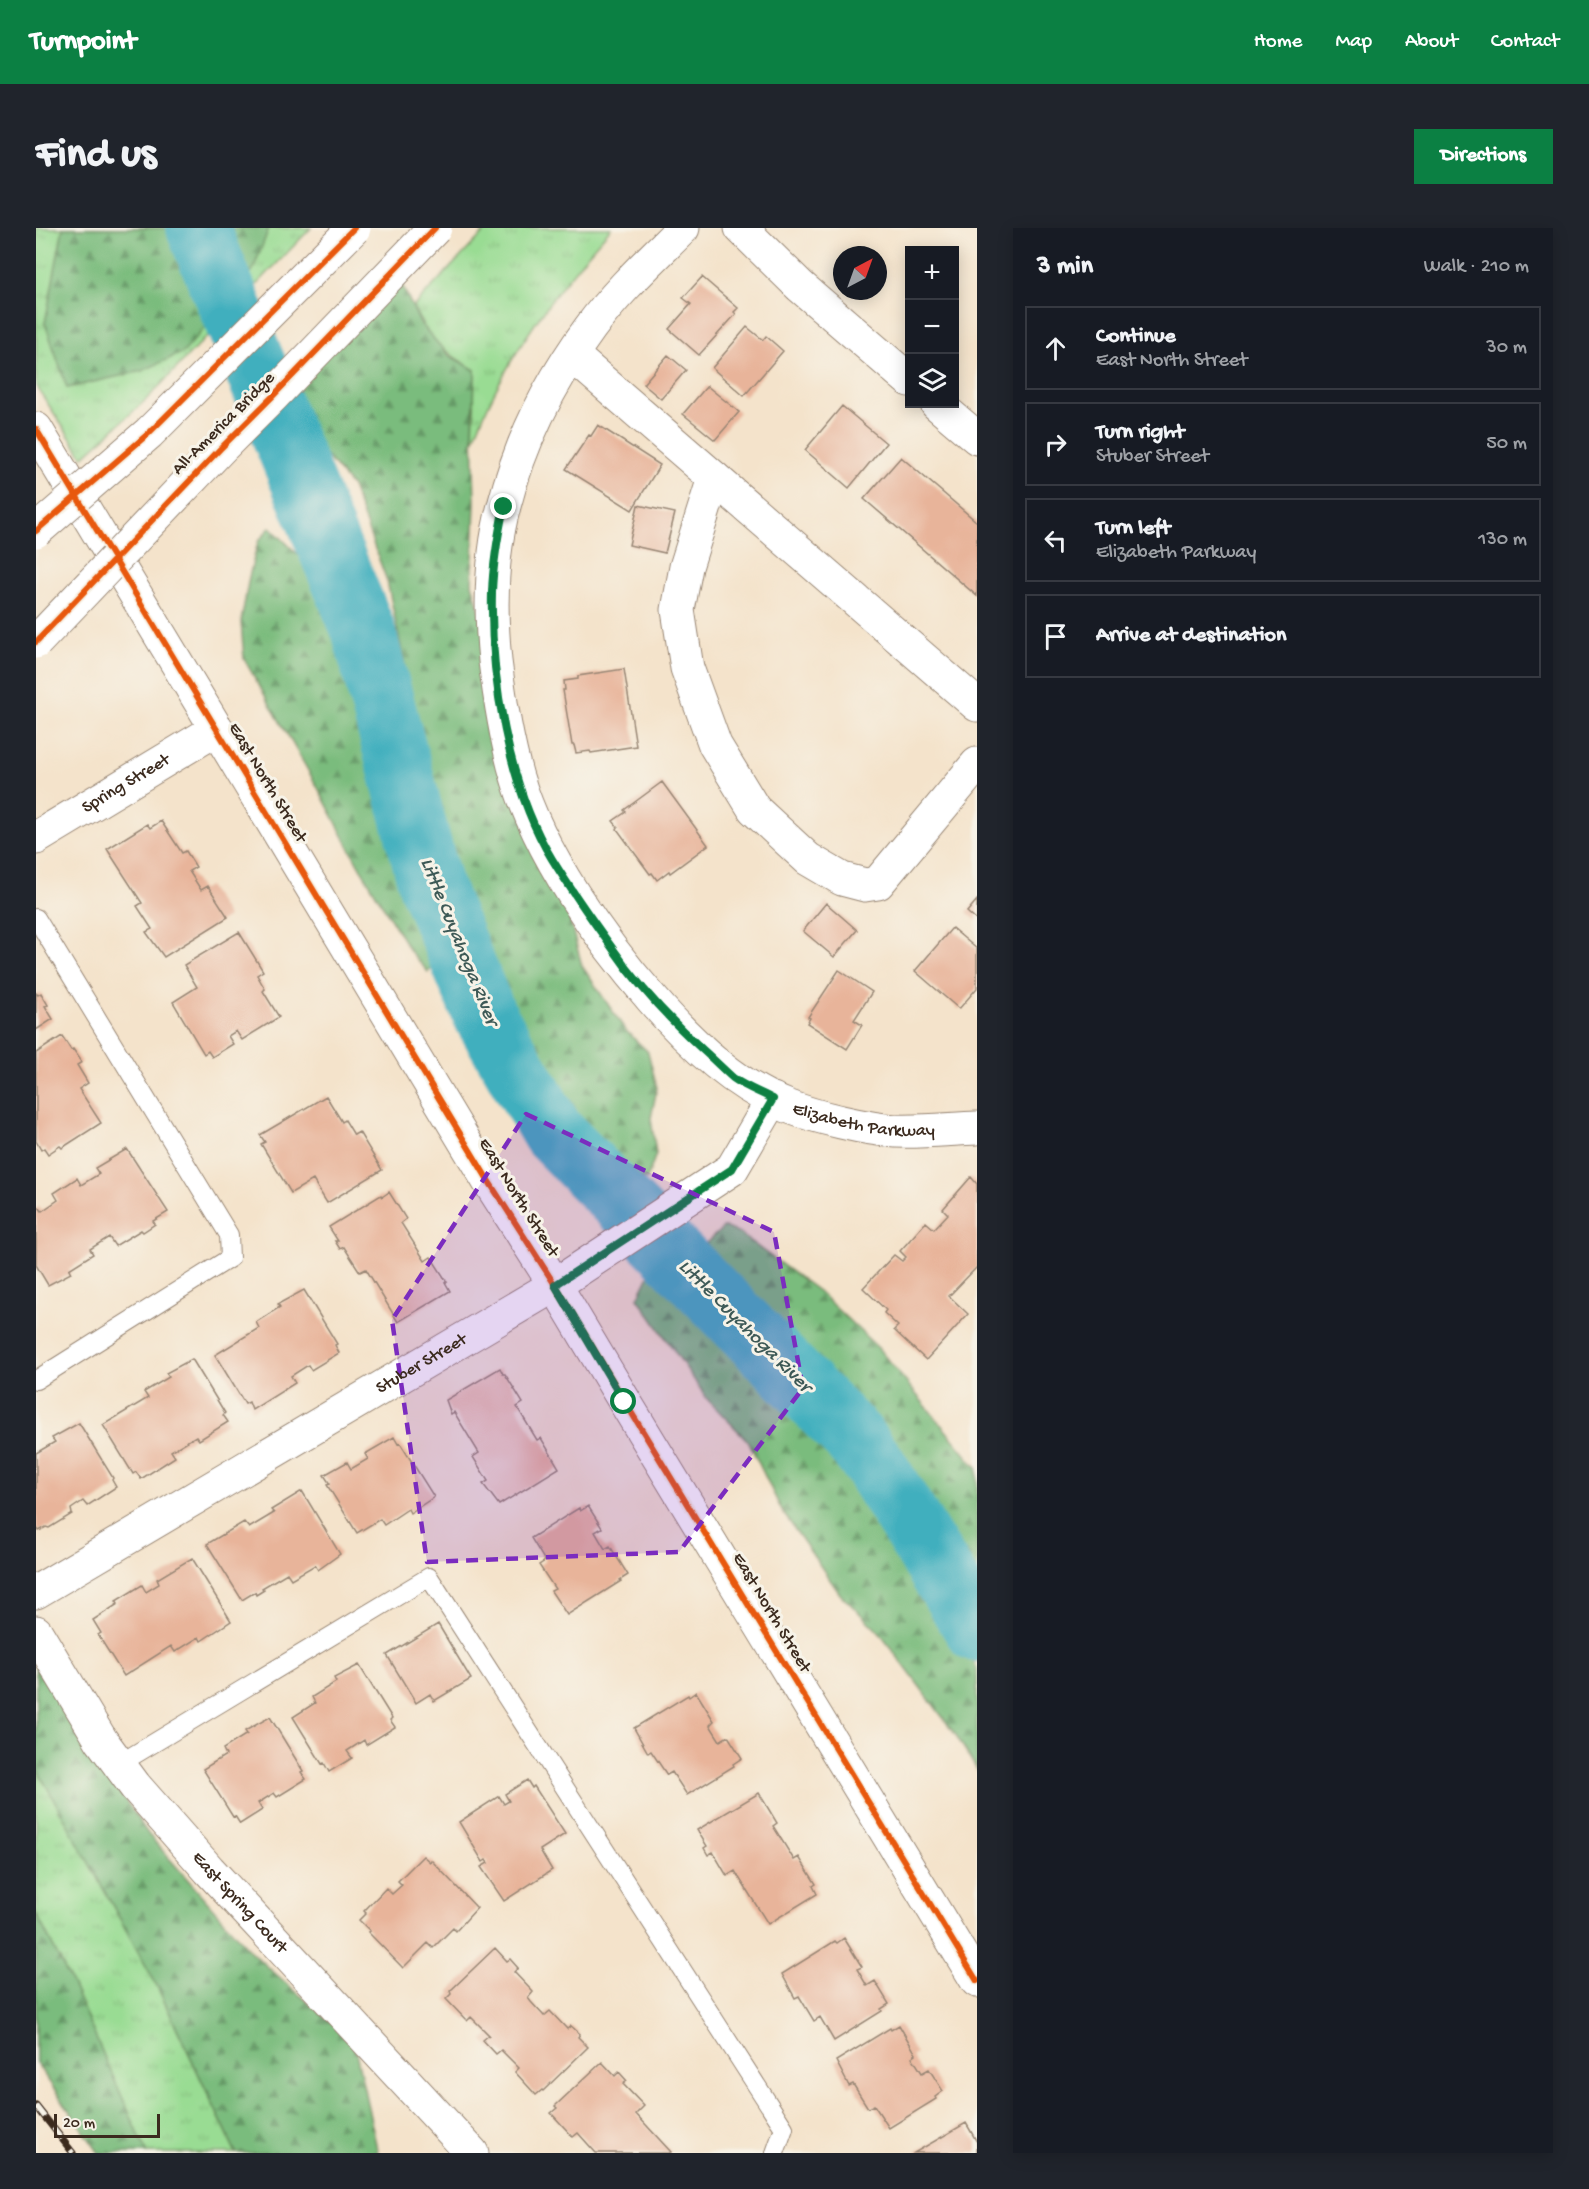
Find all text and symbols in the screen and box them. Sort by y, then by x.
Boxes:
text: Turnpoint [30,26,136,59]
text: Home [1254,30,1302,55]
text: Map [1335,30,1372,55]
text: About [1405,30,1458,55]
text: Contact [1491,30,1559,55]
button: Directions [1414,129,1553,184]
text: Find us [36,132,156,181]
north arrow [833,246,887,300]
map controls [905,246,959,408]
button: + [905,246,959,300]
text: 3 min [1037,252,1093,283]
text: Walk · 210 m [1424,256,1529,279]
button: − [905,300,959,354]
text: Continue [1096,324,1176,350]
icon: ahead [1039,332,1072,365]
text: 30 m [1486,337,1527,360]
text: East North Street [1096,350,1247,373]
button: layers [905,354,959,408]
street label: All-America Bridge [168,368,280,480]
text: Turn right [1096,420,1184,446]
icon: right [1039,428,1072,461]
text: 50 m [1486,433,1527,456]
text: Stuber Street [1096,446,1209,469]
route end [490,493,516,519]
text: Turn left [1096,516,1170,542]
icon: left [1039,524,1072,557]
text: 130 m [1478,529,1527,552]
text: Elizabeth Parkway [1096,542,1256,565]
icon: arrive [1039,620,1072,653]
text: Arrive at destination [1096,623,1286,649]
street label: East North Street [223,719,312,848]
street label: Spring Street [78,749,175,818]
water label: Little Cuyahoga River [414,855,503,1032]
street label: Elizabeth Parkway [790,1098,935,1142]
street label: East North Street [473,1135,564,1263]
water label: Little Cuyahoga River [673,1256,818,1401]
street label: Stuber Street [372,1328,472,1399]
route start [610,1388,636,1414]
street label: East North Street [727,1549,816,1678]
street label: East Spring Court [187,1847,293,1959]
scale bar [54,2111,160,2138]
text: 20 m [63,2115,95,2134]

